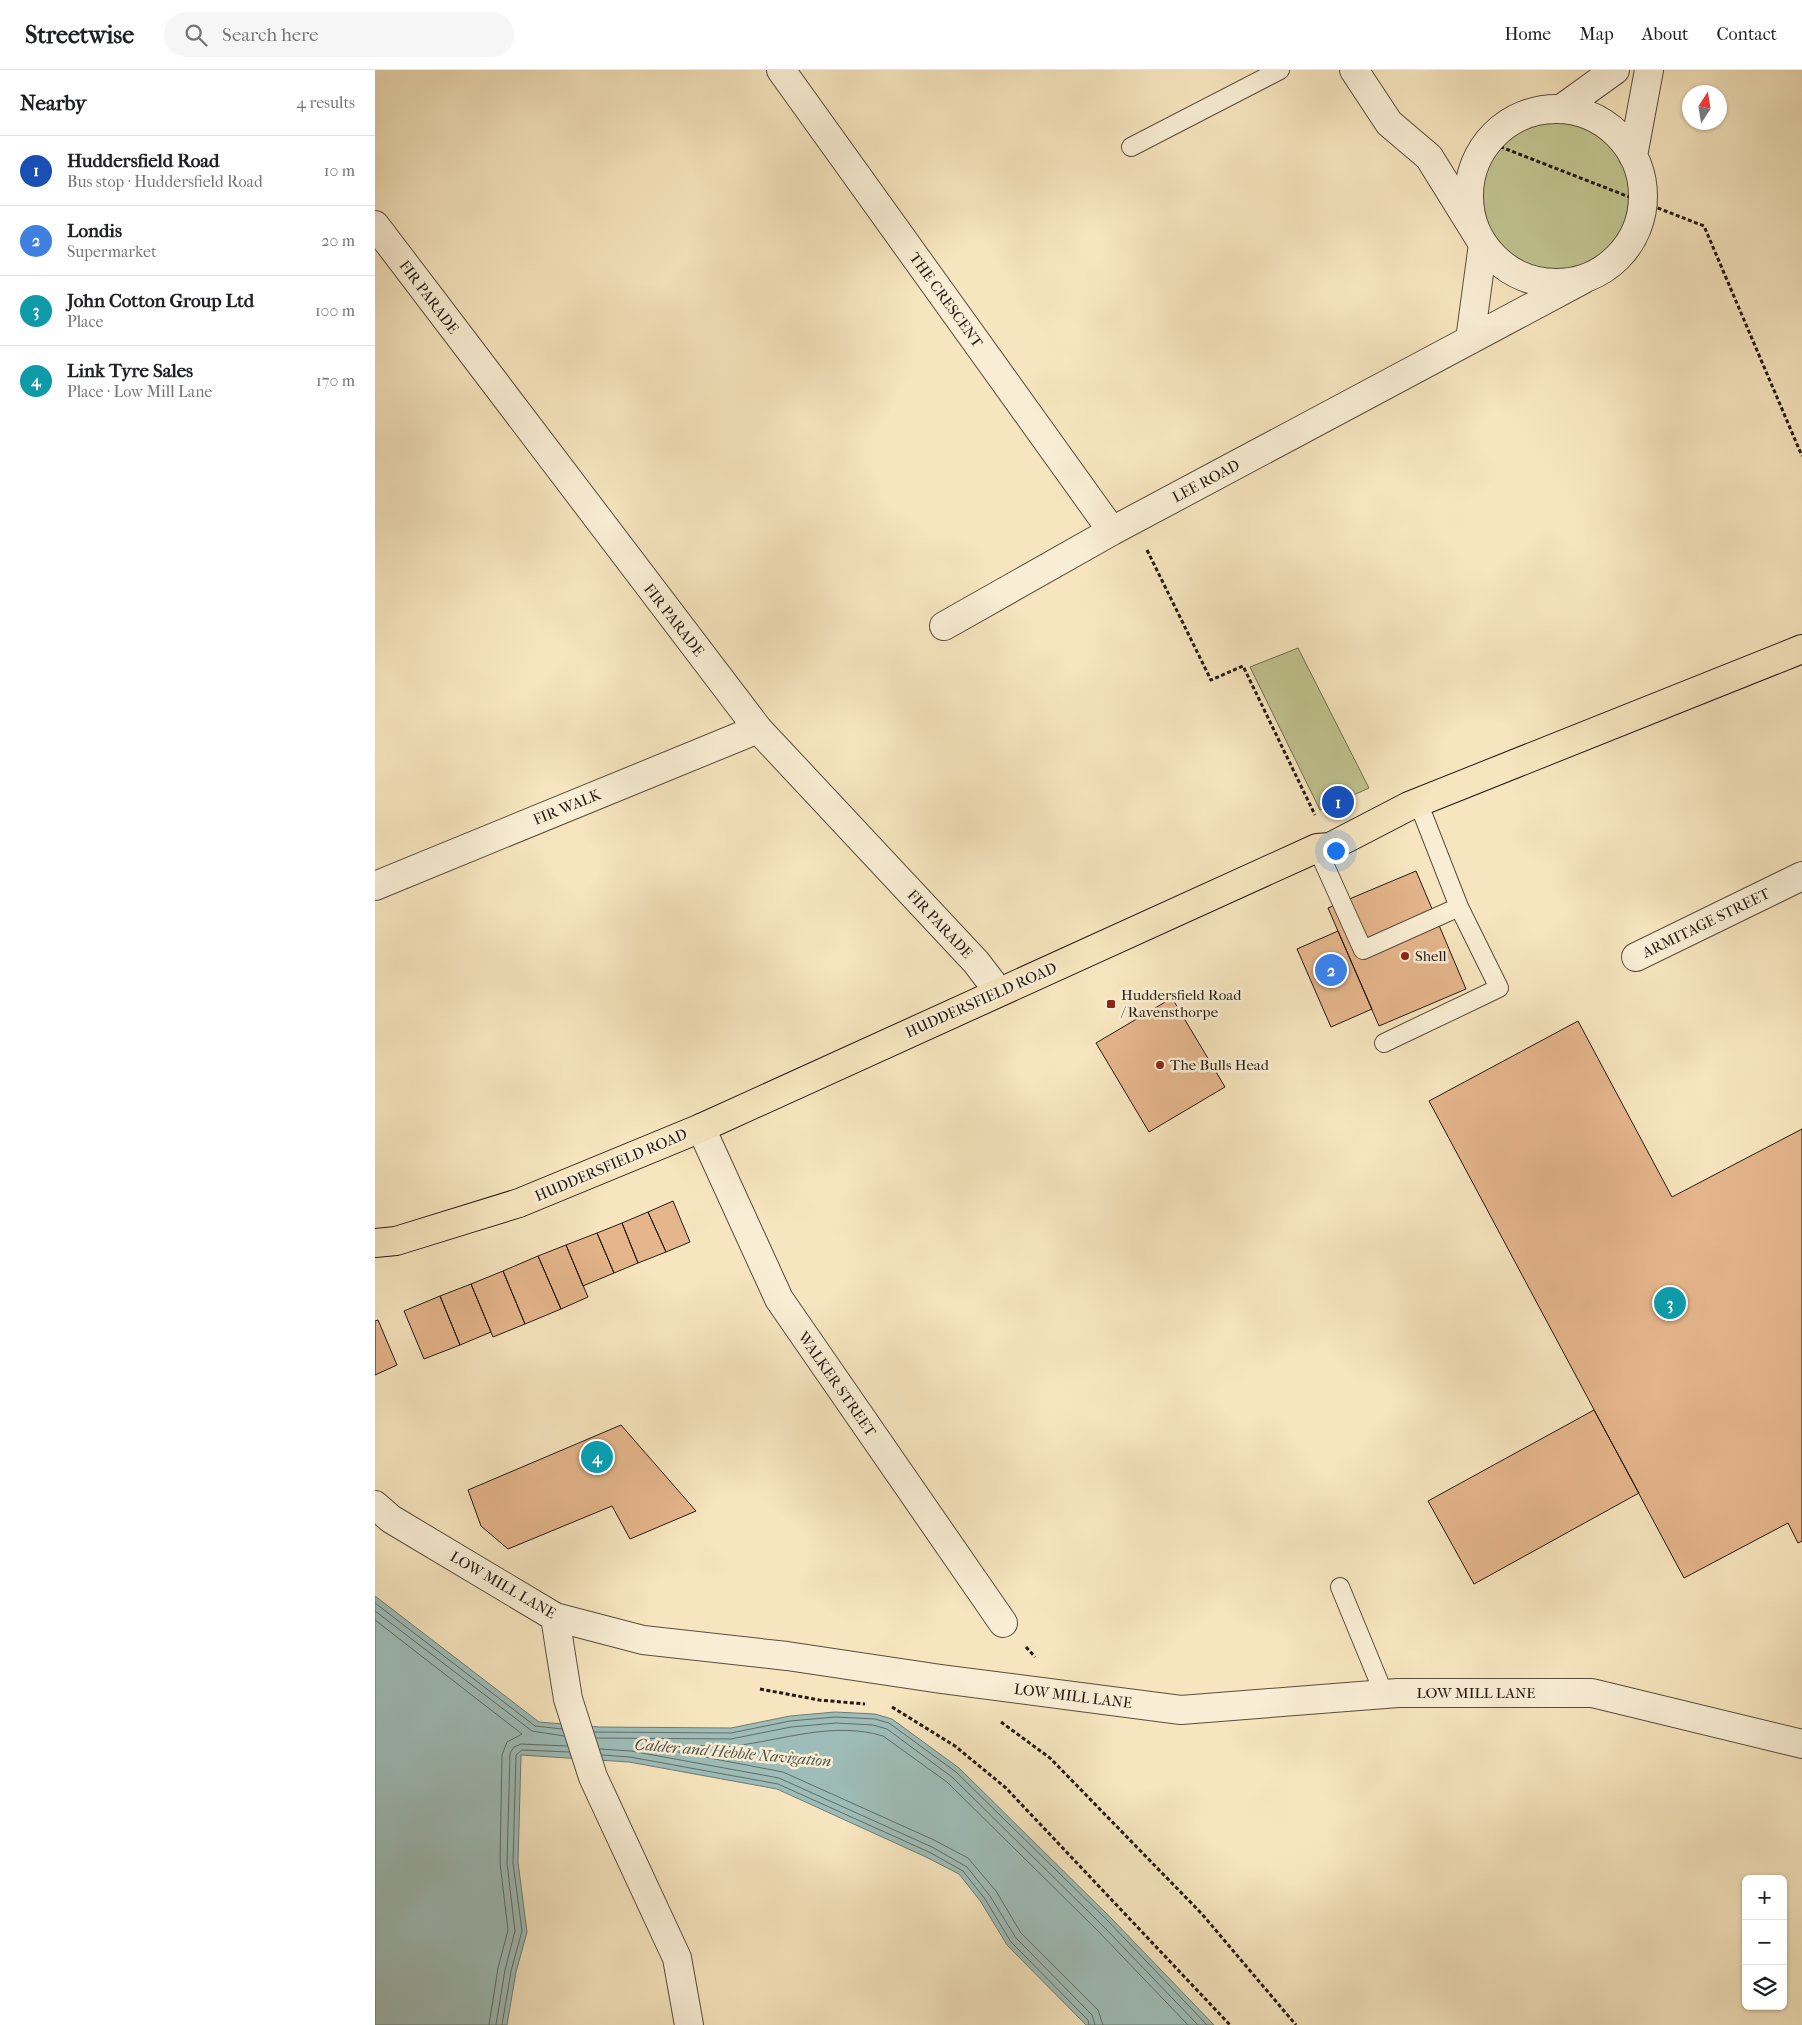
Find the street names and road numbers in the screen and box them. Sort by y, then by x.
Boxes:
street label: THE CRESCENT [906,249,987,352]
street label: FIR PARADE [396,257,462,337]
street label: LEE ROAD [1169,456,1243,506]
street label: FIR PARADE [640,580,708,660]
street label: FIR WALK [531,785,604,829]
street label: ARMITAGE STREET [1638,884,1773,962]
street label: FIR PARADE [904,886,976,962]
street label: HUDDERSFIELD ROAD [903,958,1059,1042]
street label: HUDDERSFIELD ROAD [532,1125,690,1205]
street label: WALKER STREET [794,1327,880,1441]
street label: LOW MILL LANE [447,1547,559,1623]
street label: LOW MILL LANE [1013,1680,1133,1712]
street label: LOW MILL LANE [1417,1684,1535,1702]

